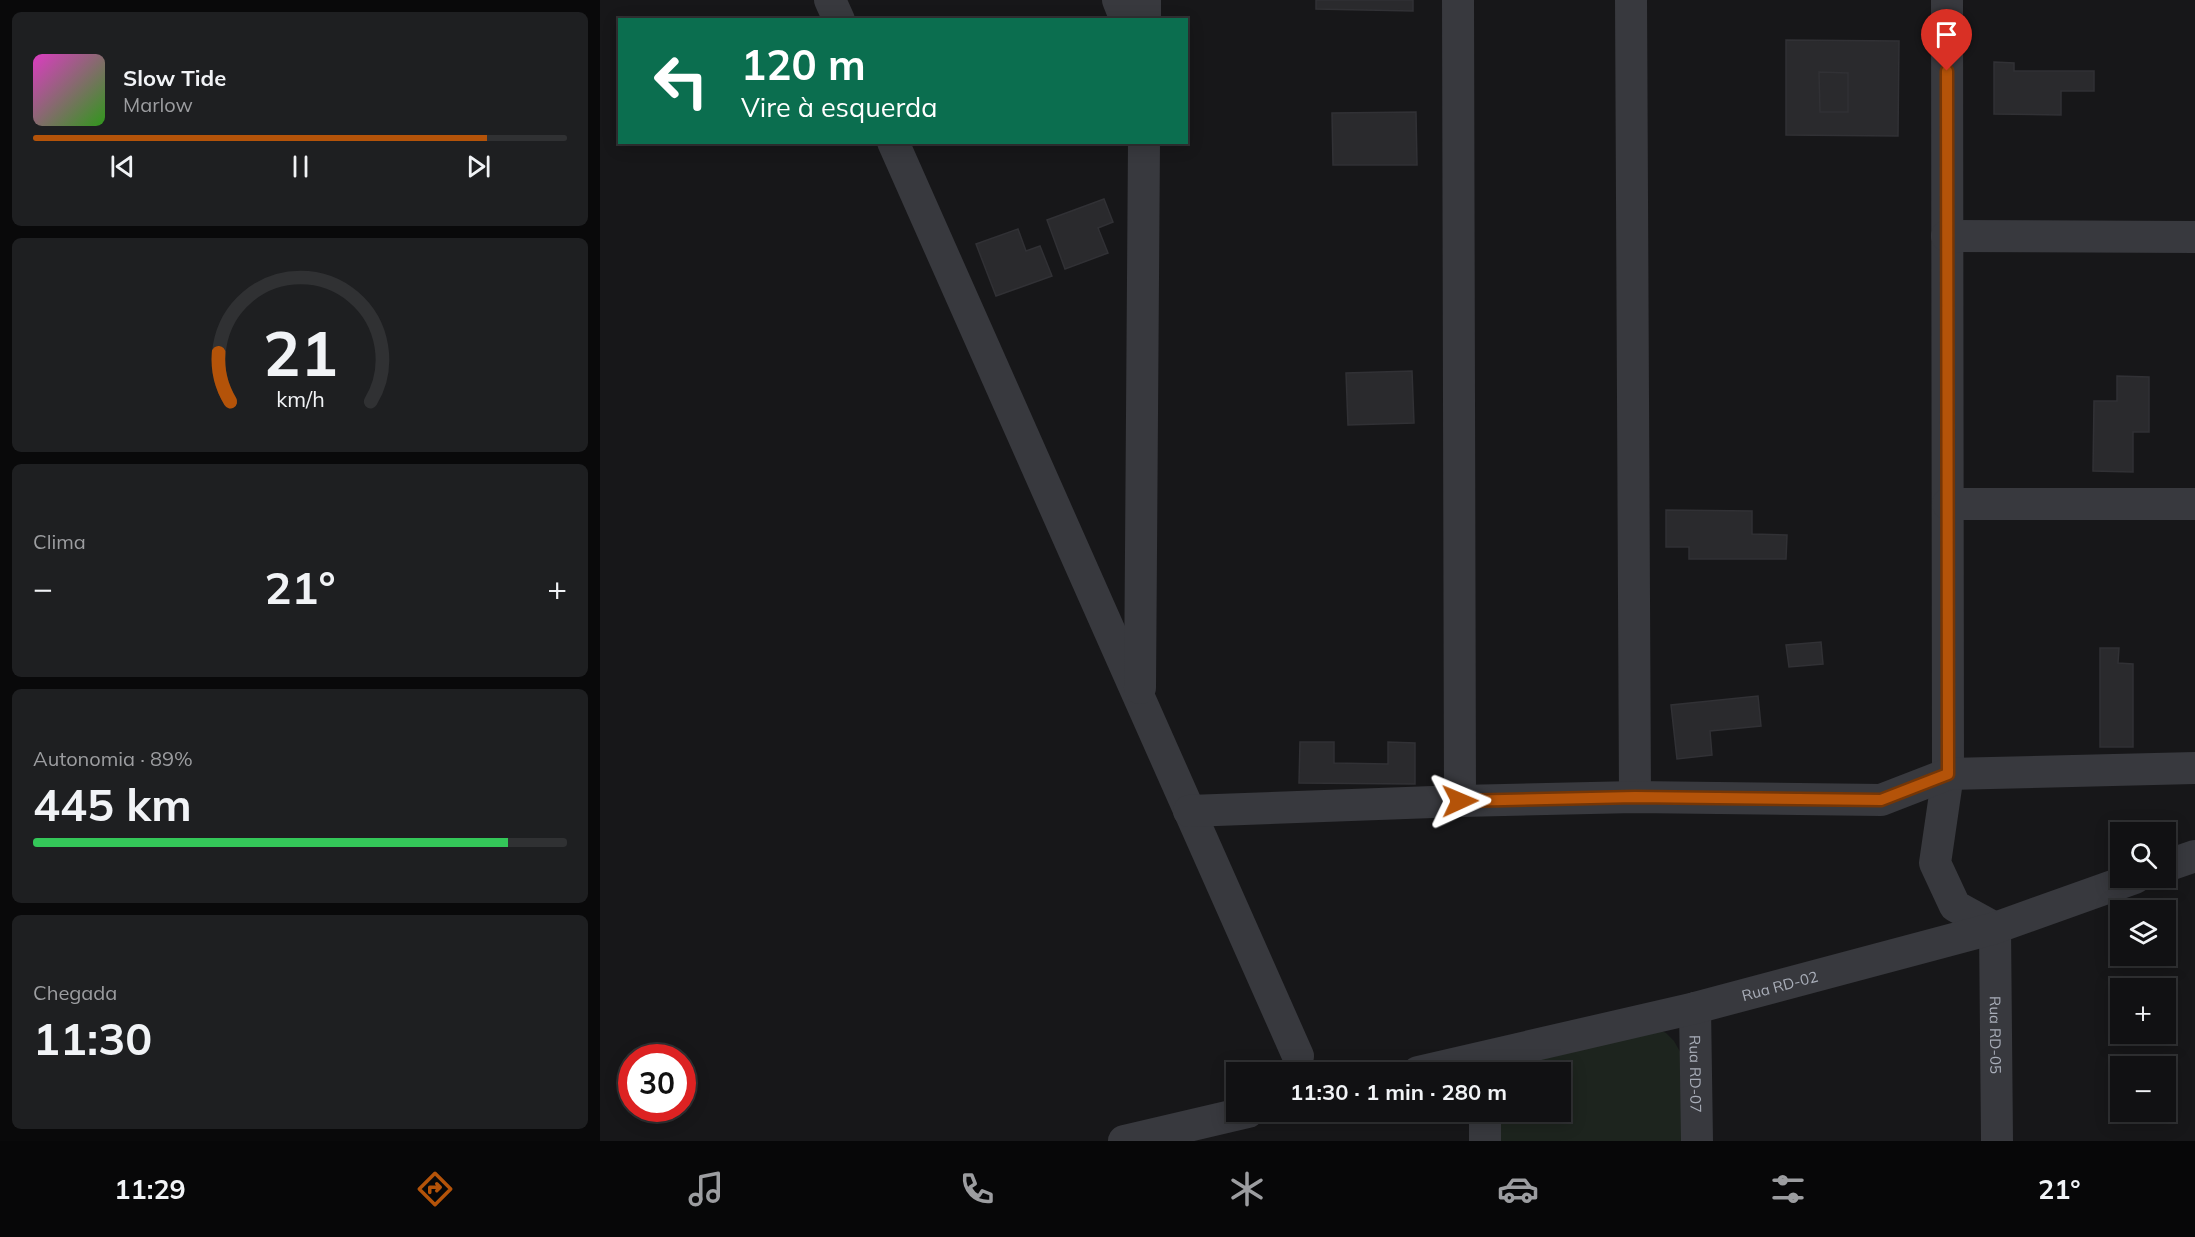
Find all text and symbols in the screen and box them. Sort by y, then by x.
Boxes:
pin [1921,9,1972,71]
icon: arrive [1930,18,1963,51]
text: 120 m [741,38,866,91]
icon: left [642,42,720,120]
text: Slow Tide [123,64,226,92]
text: Vire à esquerda [741,90,937,124]
text: Marlow [123,92,193,117]
icon: previous [106,150,139,183]
icon: pause [284,150,317,183]
icon: next [462,150,495,183]
text: 21 [263,313,337,392]
text: km/h [276,385,324,412]
text: Clima [33,529,86,554]
text: 21° [264,559,336,615]
text: − [33,567,53,608]
text: + [547,567,567,608]
text: Autonomia · 89% [33,746,193,771]
position arrow [1428,769,1492,833]
text: 445 km [33,776,192,832]
map controls [2110,822,2176,1122]
button: search [2110,822,2176,888]
button: layers [2110,900,2176,966]
street label: Rua RD-02 [1740,966,1820,1005]
button: + [2110,978,2176,1044]
text: Chegada [33,980,117,1005]
street label: Rua RD-05 [1986,996,2006,1074]
text: 11:30 [33,1010,152,1066]
street label: Rua RD-07 [1686,1035,1706,1113]
speed limit sign: 30 [618,1044,696,1122]
button: − [2110,1056,2176,1122]
text: 11:30 · 1 min · 280 m [1290,1078,1507,1106]
icon: directions [414,1168,456,1210]
icon: music [685,1168,727,1210]
icon: phone [956,1168,998,1210]
icon: climate [1226,1168,1268,1210]
icon: car [1497,1168,1539,1210]
icon: filters [1767,1168,1809,1210]
text: 11:29 [114,1172,186,1206]
text: 21° [2038,1172,2081,1206]

